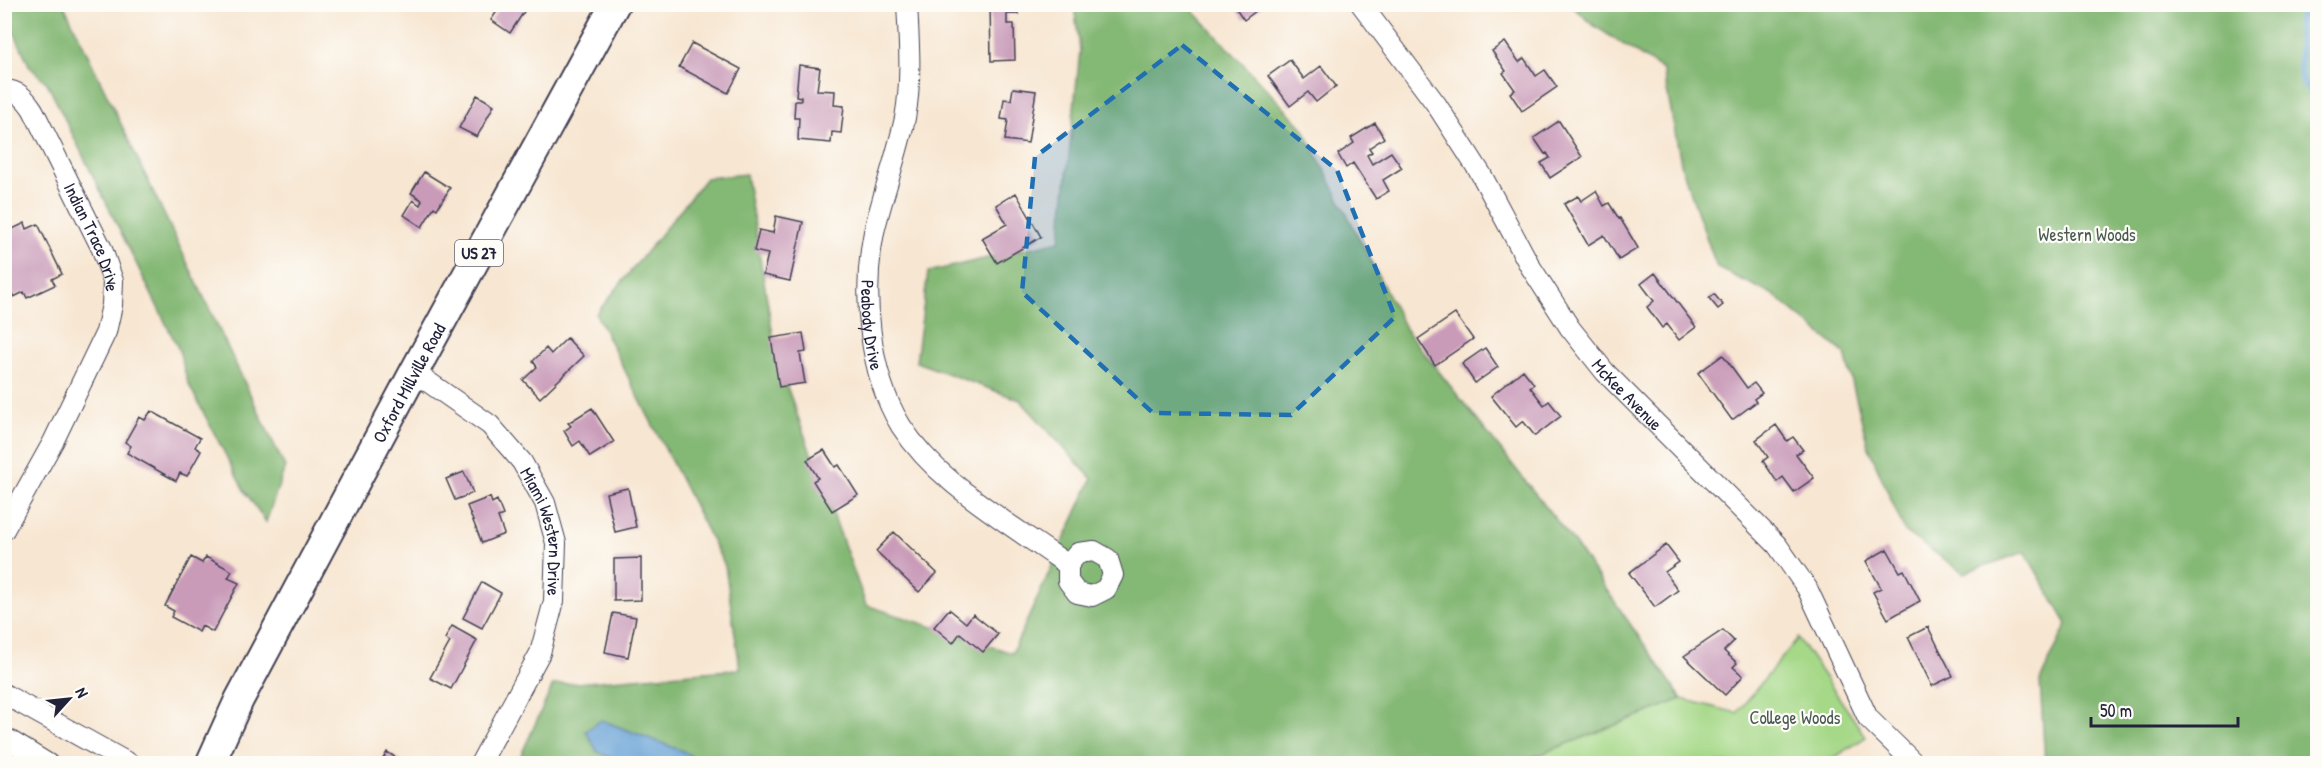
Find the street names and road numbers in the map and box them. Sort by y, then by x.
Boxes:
street label: Indian Trace Drive [58,178,126,292]
road number: US 27 [455,240,503,266]
street label: Peabody Drive [856,280,890,373]
street label: Oxford Millville Road [366,318,451,447]
street label: McKee Avenue [1586,353,1668,436]
street label: Miami Western Drive [515,462,569,596]

